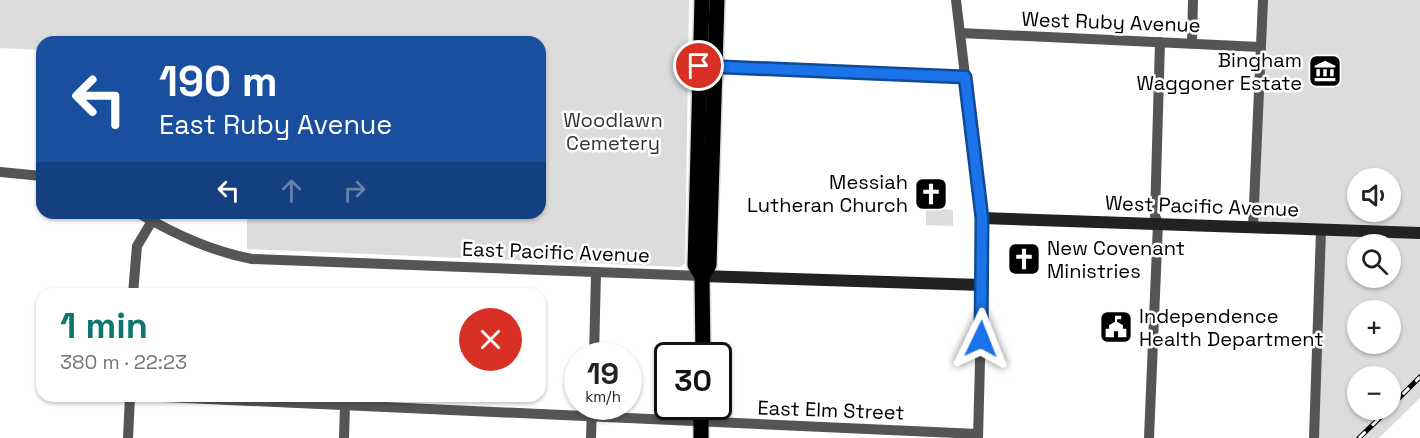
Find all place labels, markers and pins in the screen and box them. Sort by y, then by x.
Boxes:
pin [673,40,724,91]
place label: Bingham Waggoner Estate [1136,47,1302,96]
museum icon: Bingham Waggoner Estate [1307,53,1343,89]
place label: Messiah Lutheran Church [747,169,908,218]
church icon: Messiah Lutheran Church [913,176,949,212]
place label: New Covenant Ministries [1047,235,1185,284]
church icon: New Covenant Ministries [1006,241,1042,277]
place label: Independence Health Department [1139,303,1323,352]
public building icon: Independence Health Department [1098,309,1134,345]

